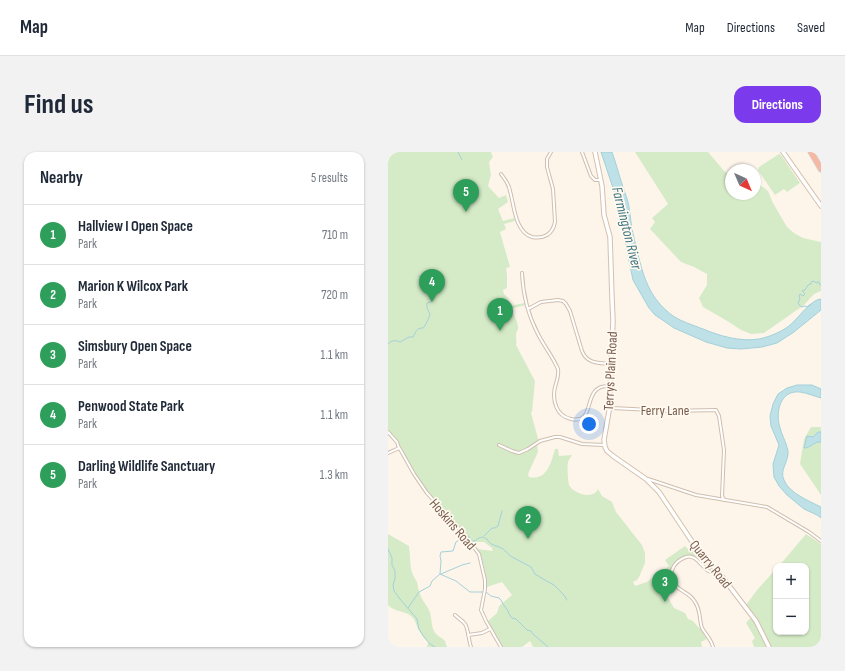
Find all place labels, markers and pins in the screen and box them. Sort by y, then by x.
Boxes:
pin: 5 [453,179,479,212]
pin: 4 [419,269,445,302]
pin: 1 [487,298,513,331]
pin: 2 [515,506,541,539]
pin: 3 [652,569,678,602]

